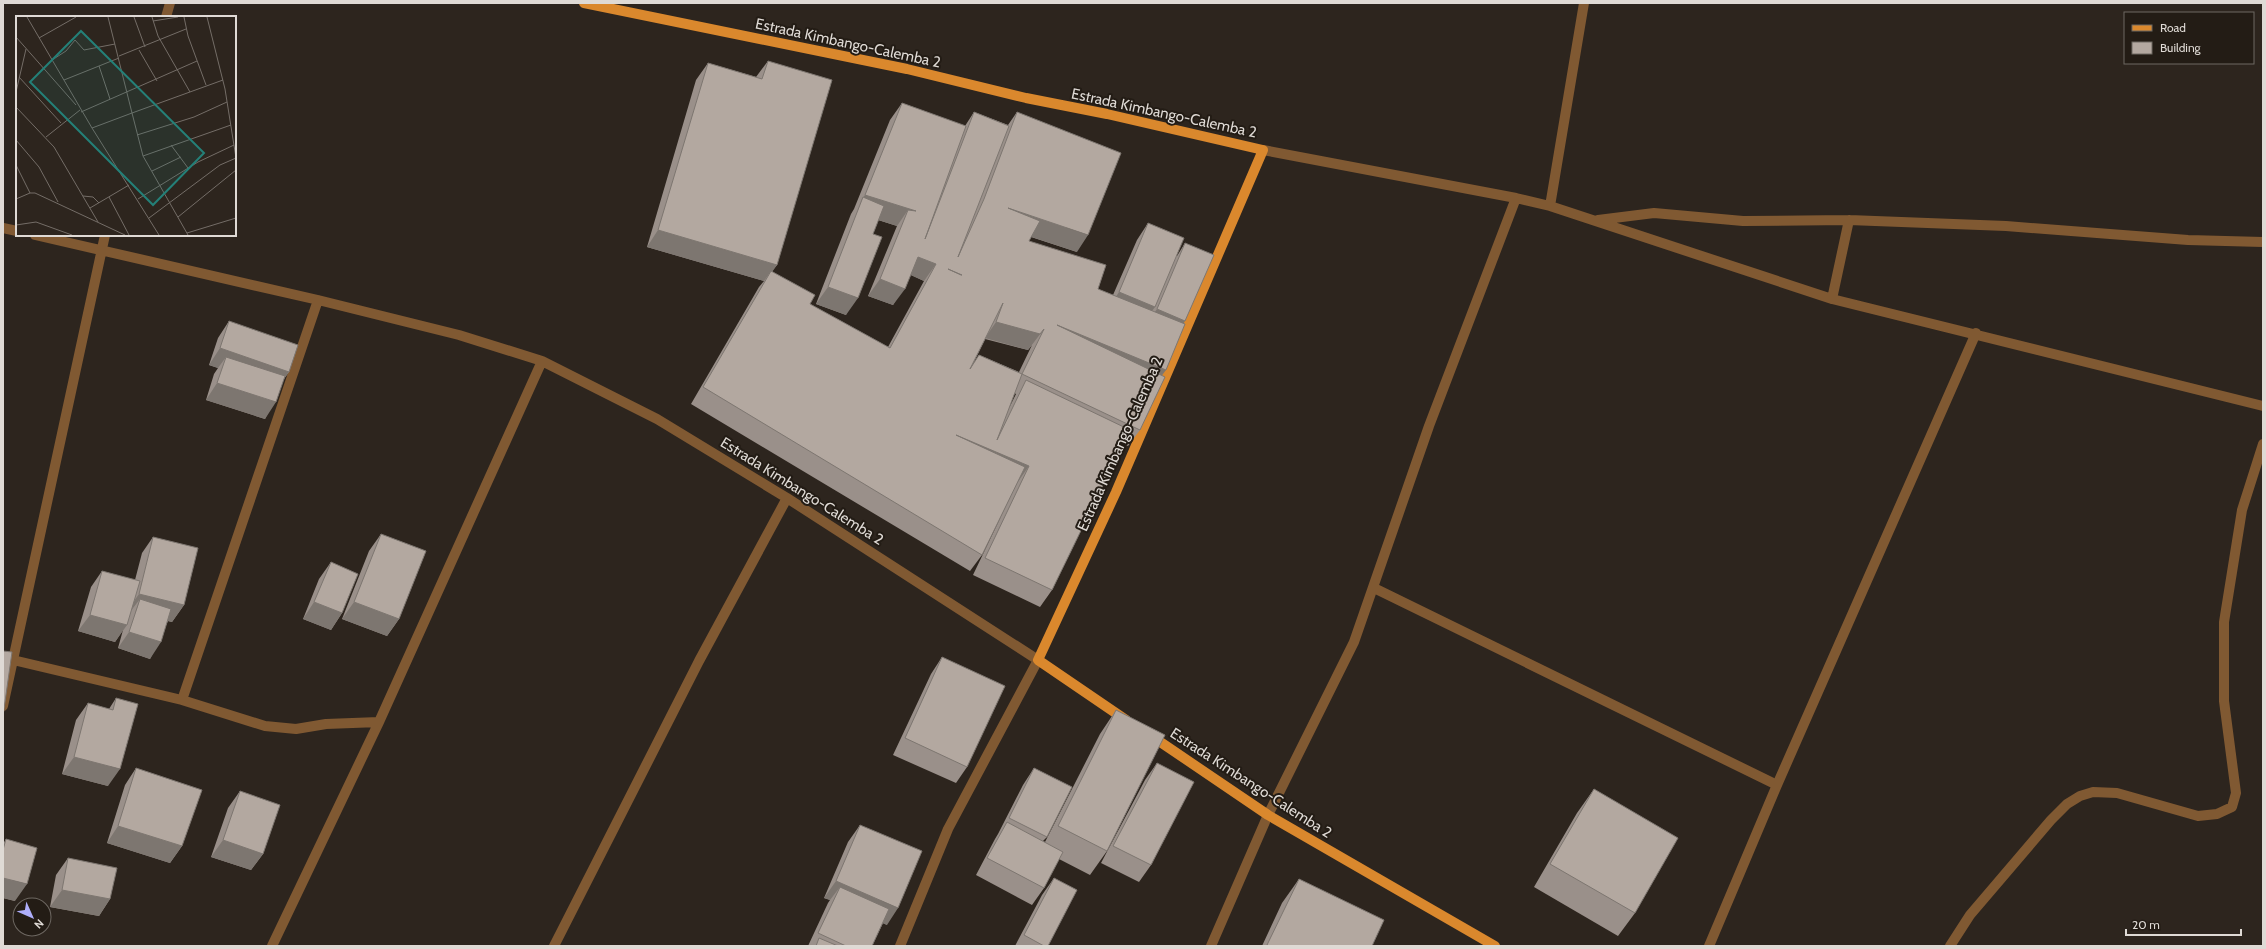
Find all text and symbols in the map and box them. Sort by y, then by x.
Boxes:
legend [2124,12,2254,64]
street label: Estrada Kimbango-Calemba 2 [754,15,942,71]
inset map [16,16,236,236]
text: Road [2160,20,2186,35]
text: Building [2160,40,2202,55]
street label: Estrada Kimbango-Calemba 2 [1070,85,1258,141]
street label: Estrada Kimbango-Calemba 2 [1073,354,1167,534]
street label: Estrada Kimbango-Calemba 2 [717,433,887,549]
street label: Estrada Kimbango-Calemba 2 [1167,724,1335,842]
north arrow [12,897,52,937]
scale bar [2126,911,2241,937]
text: N [31,916,47,932]
text: 20 m [2132,917,2160,932]

